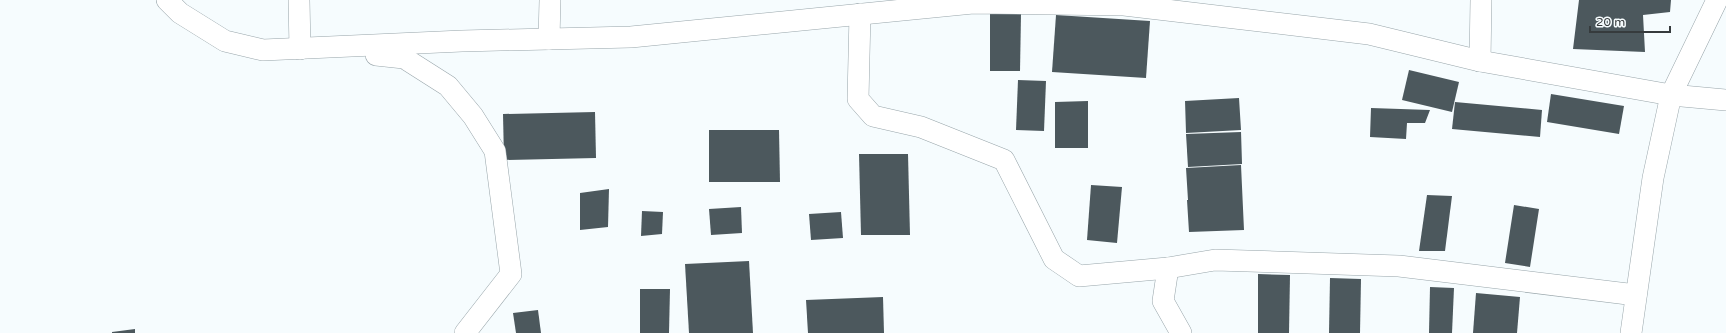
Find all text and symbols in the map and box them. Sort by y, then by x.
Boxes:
scale bar [1590,8,1670,34]
text: 20 m [1596,15,1625,29]

